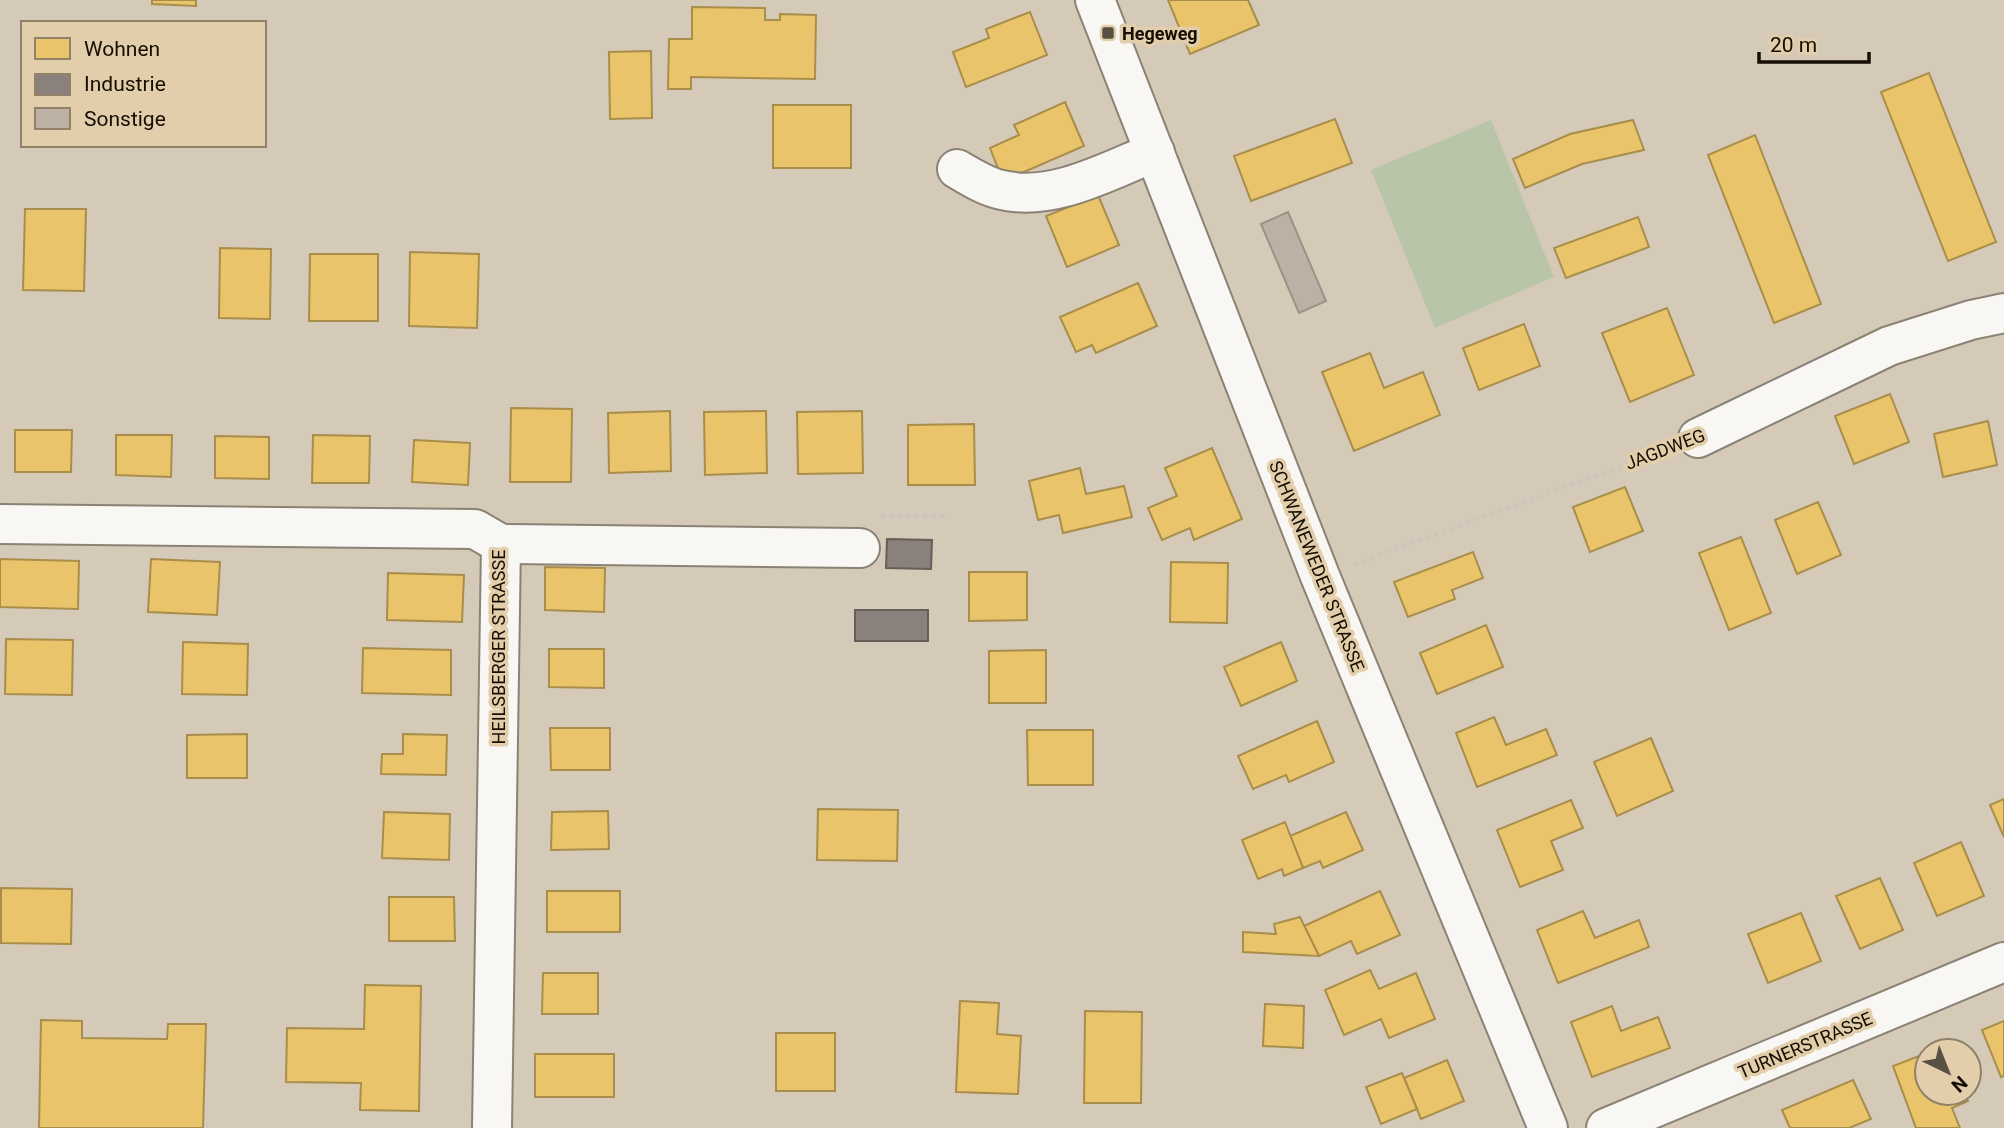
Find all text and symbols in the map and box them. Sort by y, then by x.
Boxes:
legend [21,21,266,147]
scale bar [1759,21,1869,65]
place label: Hegeweg [1122,23,1198,44]
marker: Hegeweg [1100,25,1116,41]
text: 20 m [1770,33,1817,57]
text: Wohnen [84,37,160,61]
text: Industrie [84,72,166,96]
text: Sonstige [84,107,166,131]
street label: JAGDWEG [1622,424,1708,474]
street label: SCHWANEWEDER STRASSE [1265,458,1369,674]
street label: HEILSBERGER STRASSE [488,550,509,744]
street label: TURNERSTRASSE [1735,1007,1875,1083]
north arrow [1913,1037,1983,1107]
text: N [1947,1071,1972,1097]

